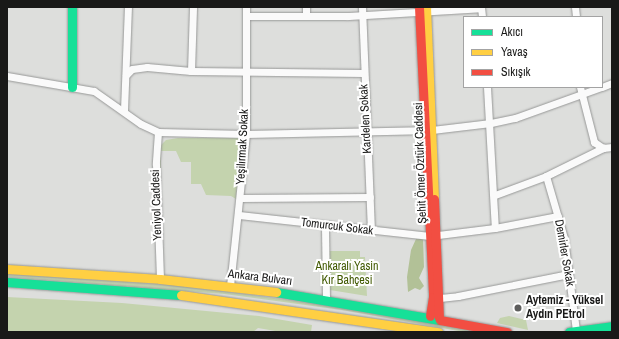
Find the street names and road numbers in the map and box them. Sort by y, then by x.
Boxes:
street label: Kardelen Sokak [357,84,375,154]
street label: Şehit Ömer Öztürk Caddesi [412,102,430,224]
street label: Yeşilırmak Sokak [234,109,252,185]
street label: Yeniyol Caddesi [149,169,165,241]
street label: Tomurcuk Sokak [300,215,374,239]
street label: Demirler Sokak [551,218,577,288]
street label: Ankara Bulvarı [227,267,293,289]

